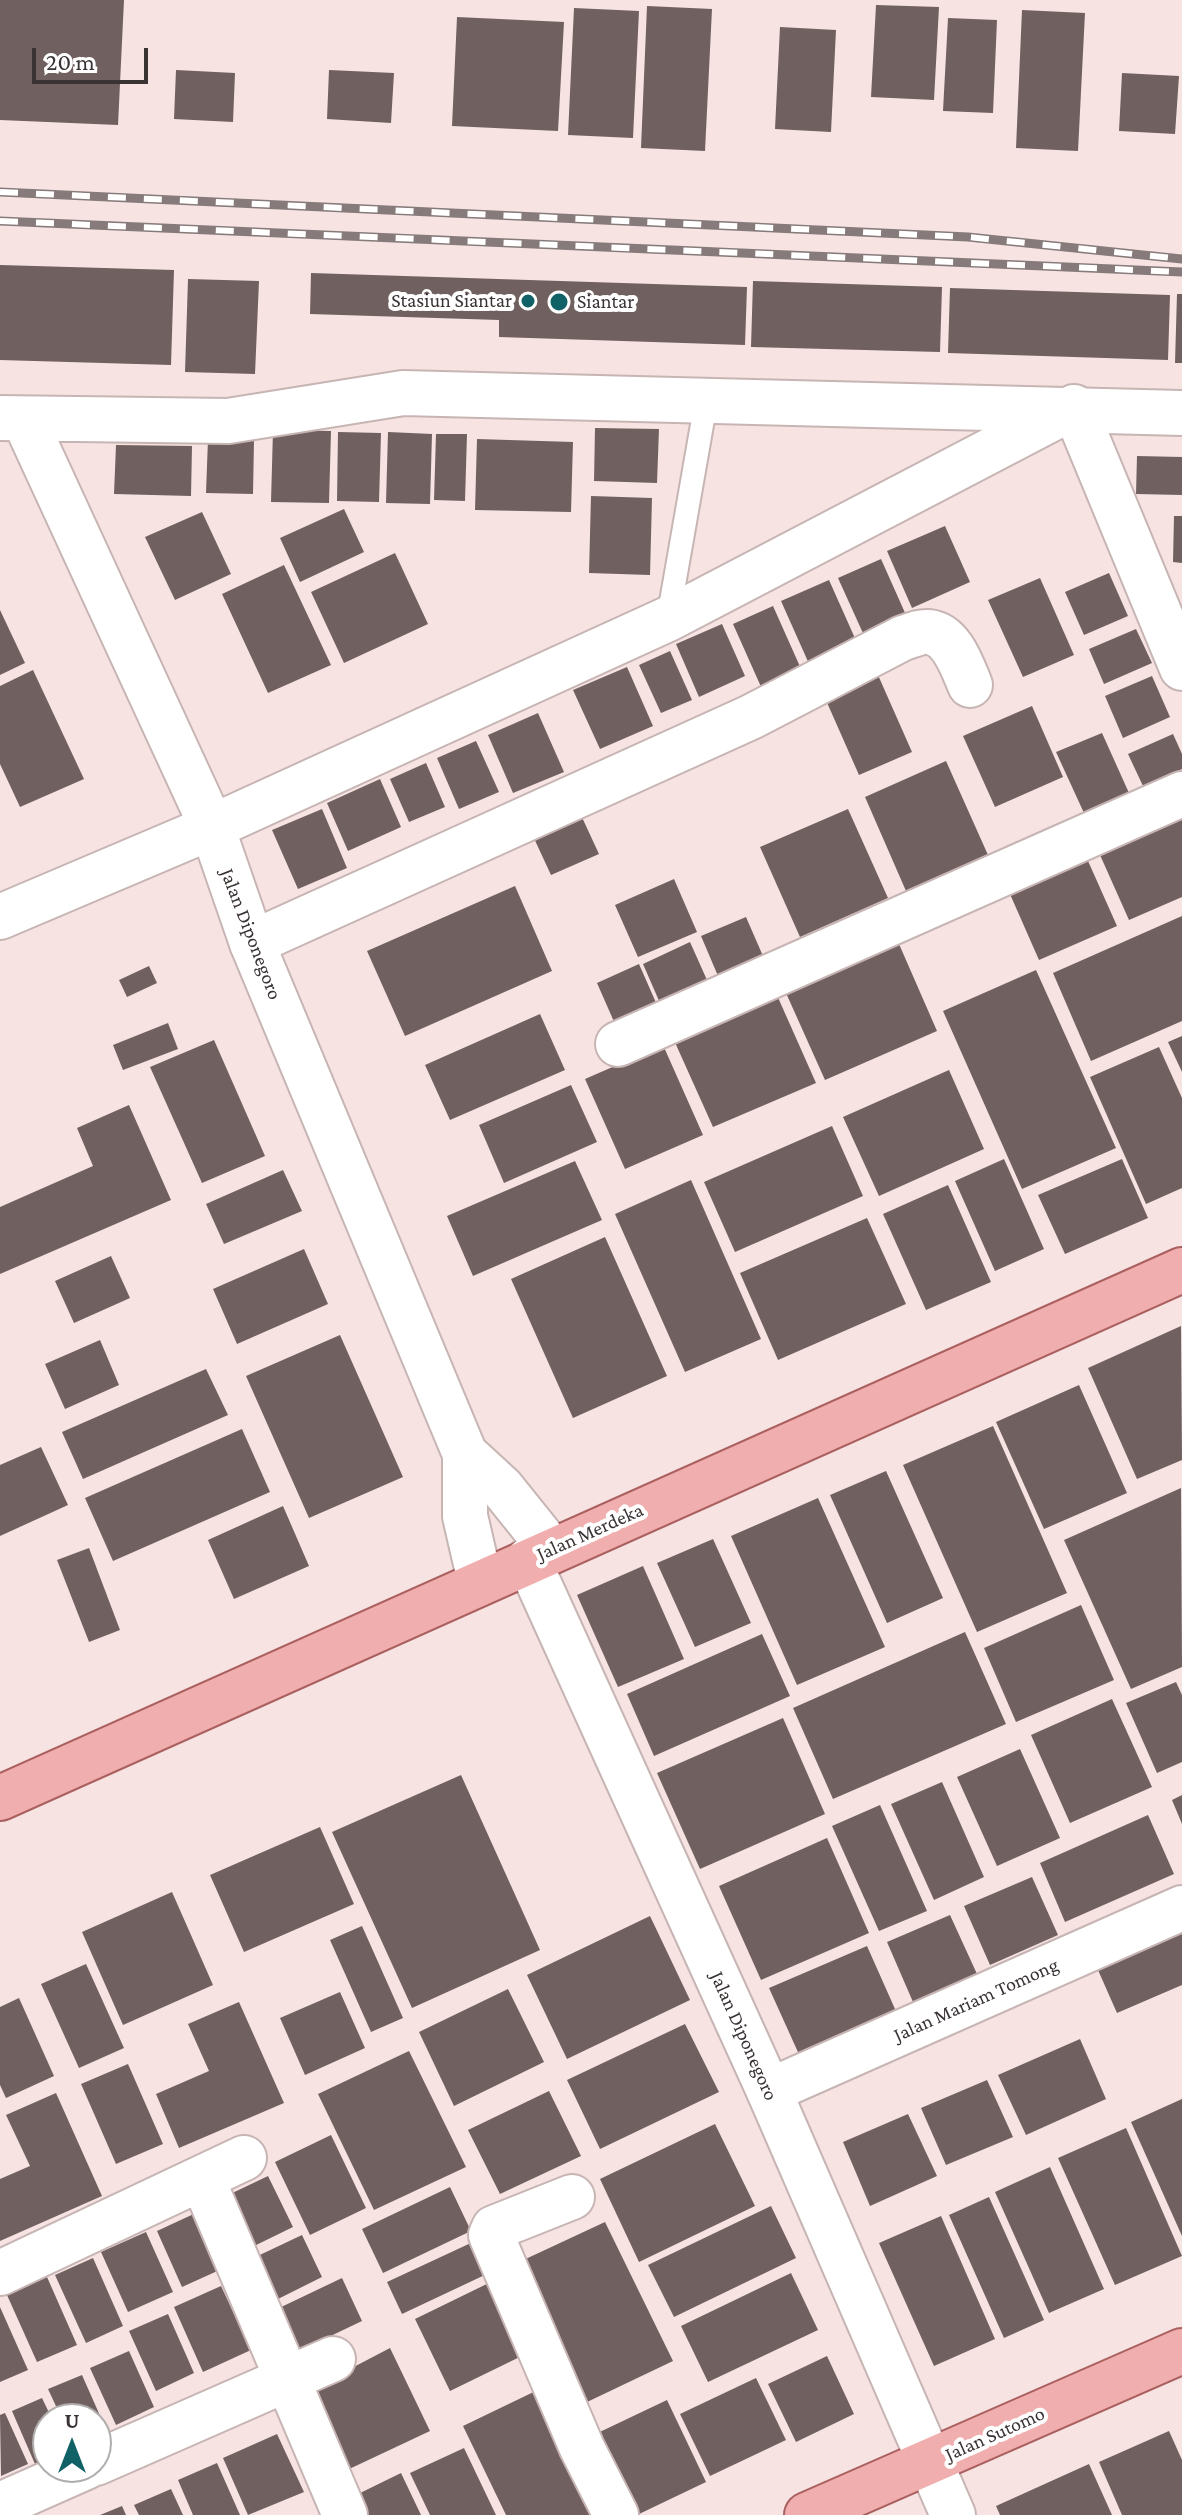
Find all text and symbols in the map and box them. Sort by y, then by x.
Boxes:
scale bar [36,32,152,82]
text: 20 m [46,48,95,75]
place label: Stasiun Siantar [391,289,512,313]
place label: Siantar [577,290,634,314]
marker: Siantar [548,291,570,313]
marker: Stasiun Siantar [519,292,537,310]
street label: Jalan Diponegoro [215,865,287,1003]
street label: Jalan Merdeka [533,1498,647,1566]
street label: Jalan Mariam Tomong [890,1953,1062,2047]
street label: Jalan Diponegoro [705,1968,783,2104]
street label: Jalan Sutomo [941,2401,1049,2467]
north arrow [32,2403,112,2483]
text: U [64,2408,80,2433]

